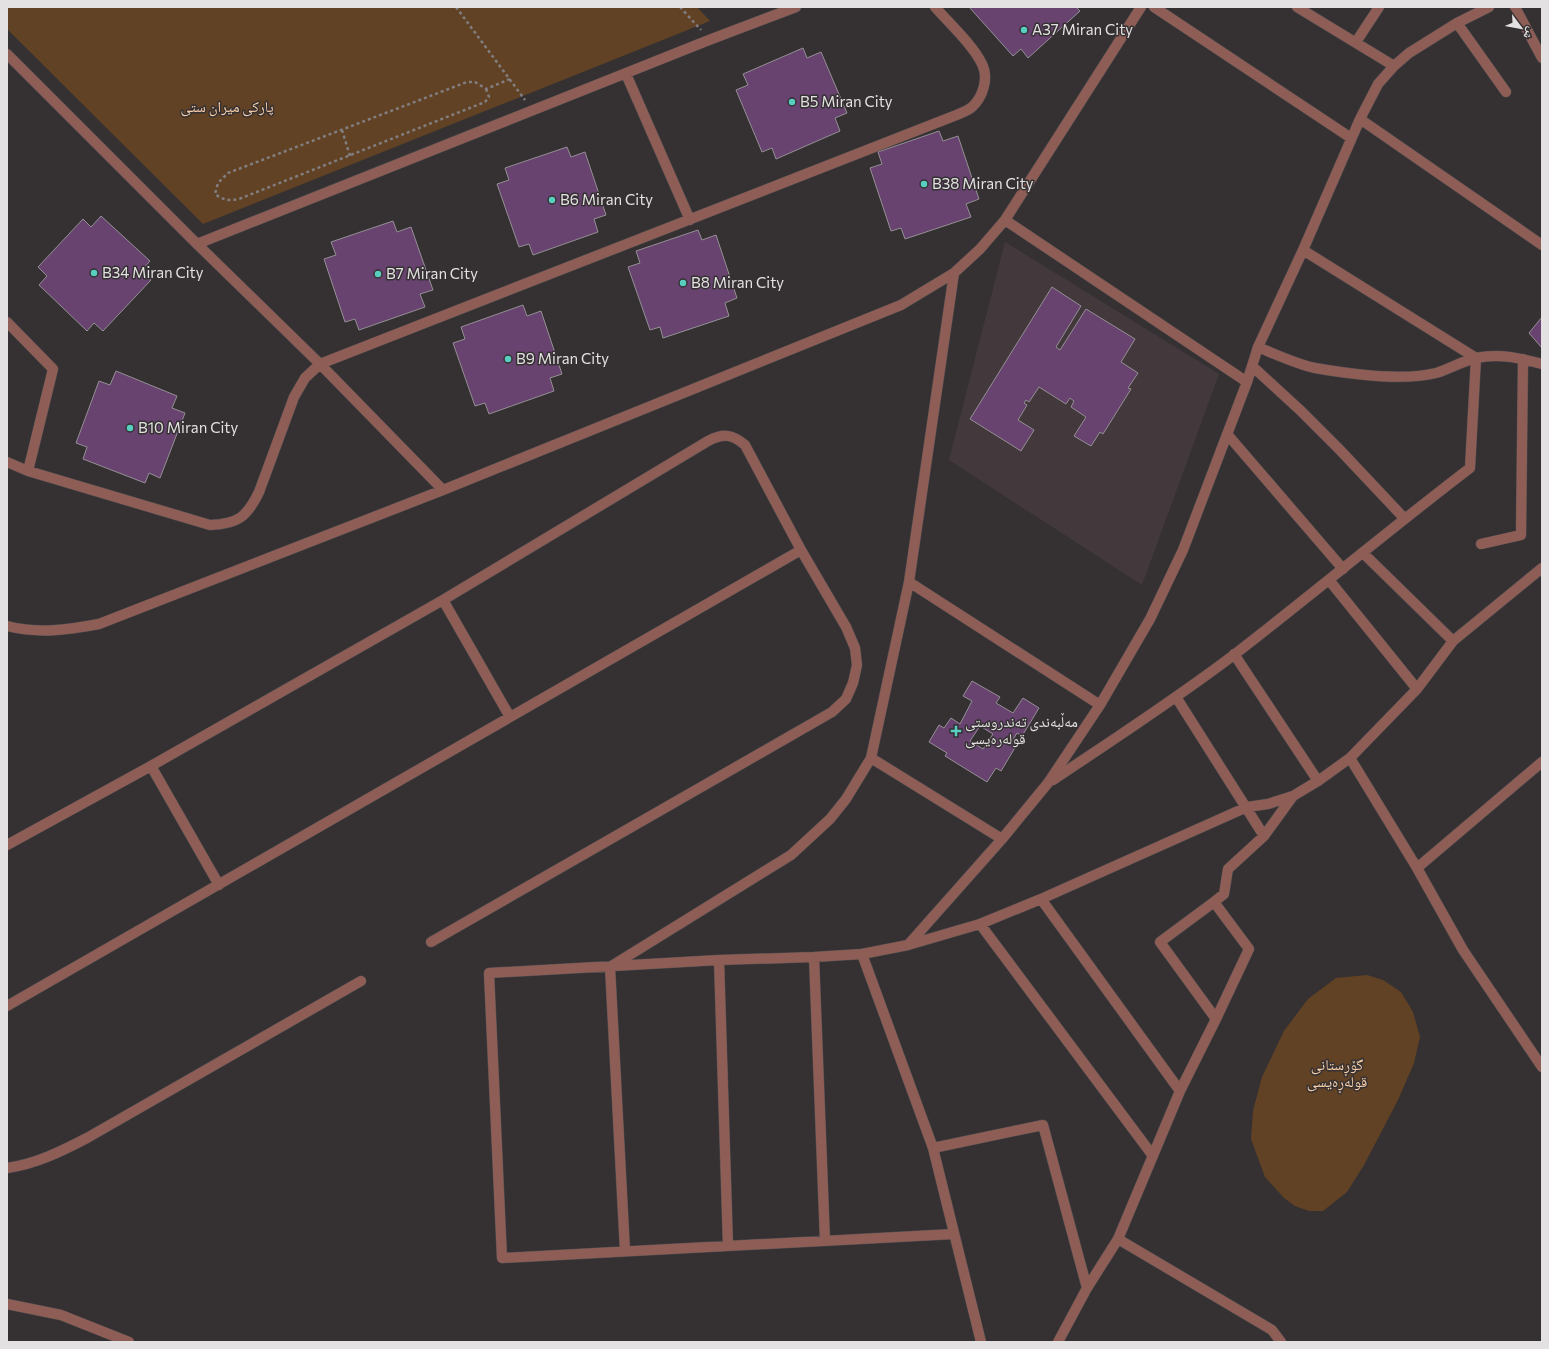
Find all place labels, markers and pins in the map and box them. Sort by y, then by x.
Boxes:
place label: A37 Miran City [1032,20,1133,38]
marker: A37 Miran City [1019,25,1029,35]
place label: B5 Miran City [800,92,893,110]
marker: B5 Miran City [787,97,797,107]
place label: B38 Miran City [932,174,1034,192]
marker: B38 Miran City [919,179,929,189]
place label: B6 Miran City [560,190,653,208]
marker: B6 Miran City [547,195,557,205]
place label: B34 Miran City [102,263,204,281]
place label: B7 Miran City [386,264,478,282]
marker: B34 Miran City [89,268,99,278]
marker: B7 Miran City [373,269,383,279]
place label: B8 Miran City [691,273,784,291]
marker: B8 Miran City [678,278,688,288]
place label: B9 Miran City [516,349,609,367]
marker: B9 Miran City [503,354,513,364]
place label: B10 Miran City [138,418,238,436]
marker: B10 Miran City [125,423,135,433]
place label: مەڵبەندی تەندروستی قولەرەیسی [965,712,1078,749]
marker: مەڵبەندی تەندروستی قولەرەیسی [950,725,962,737]

